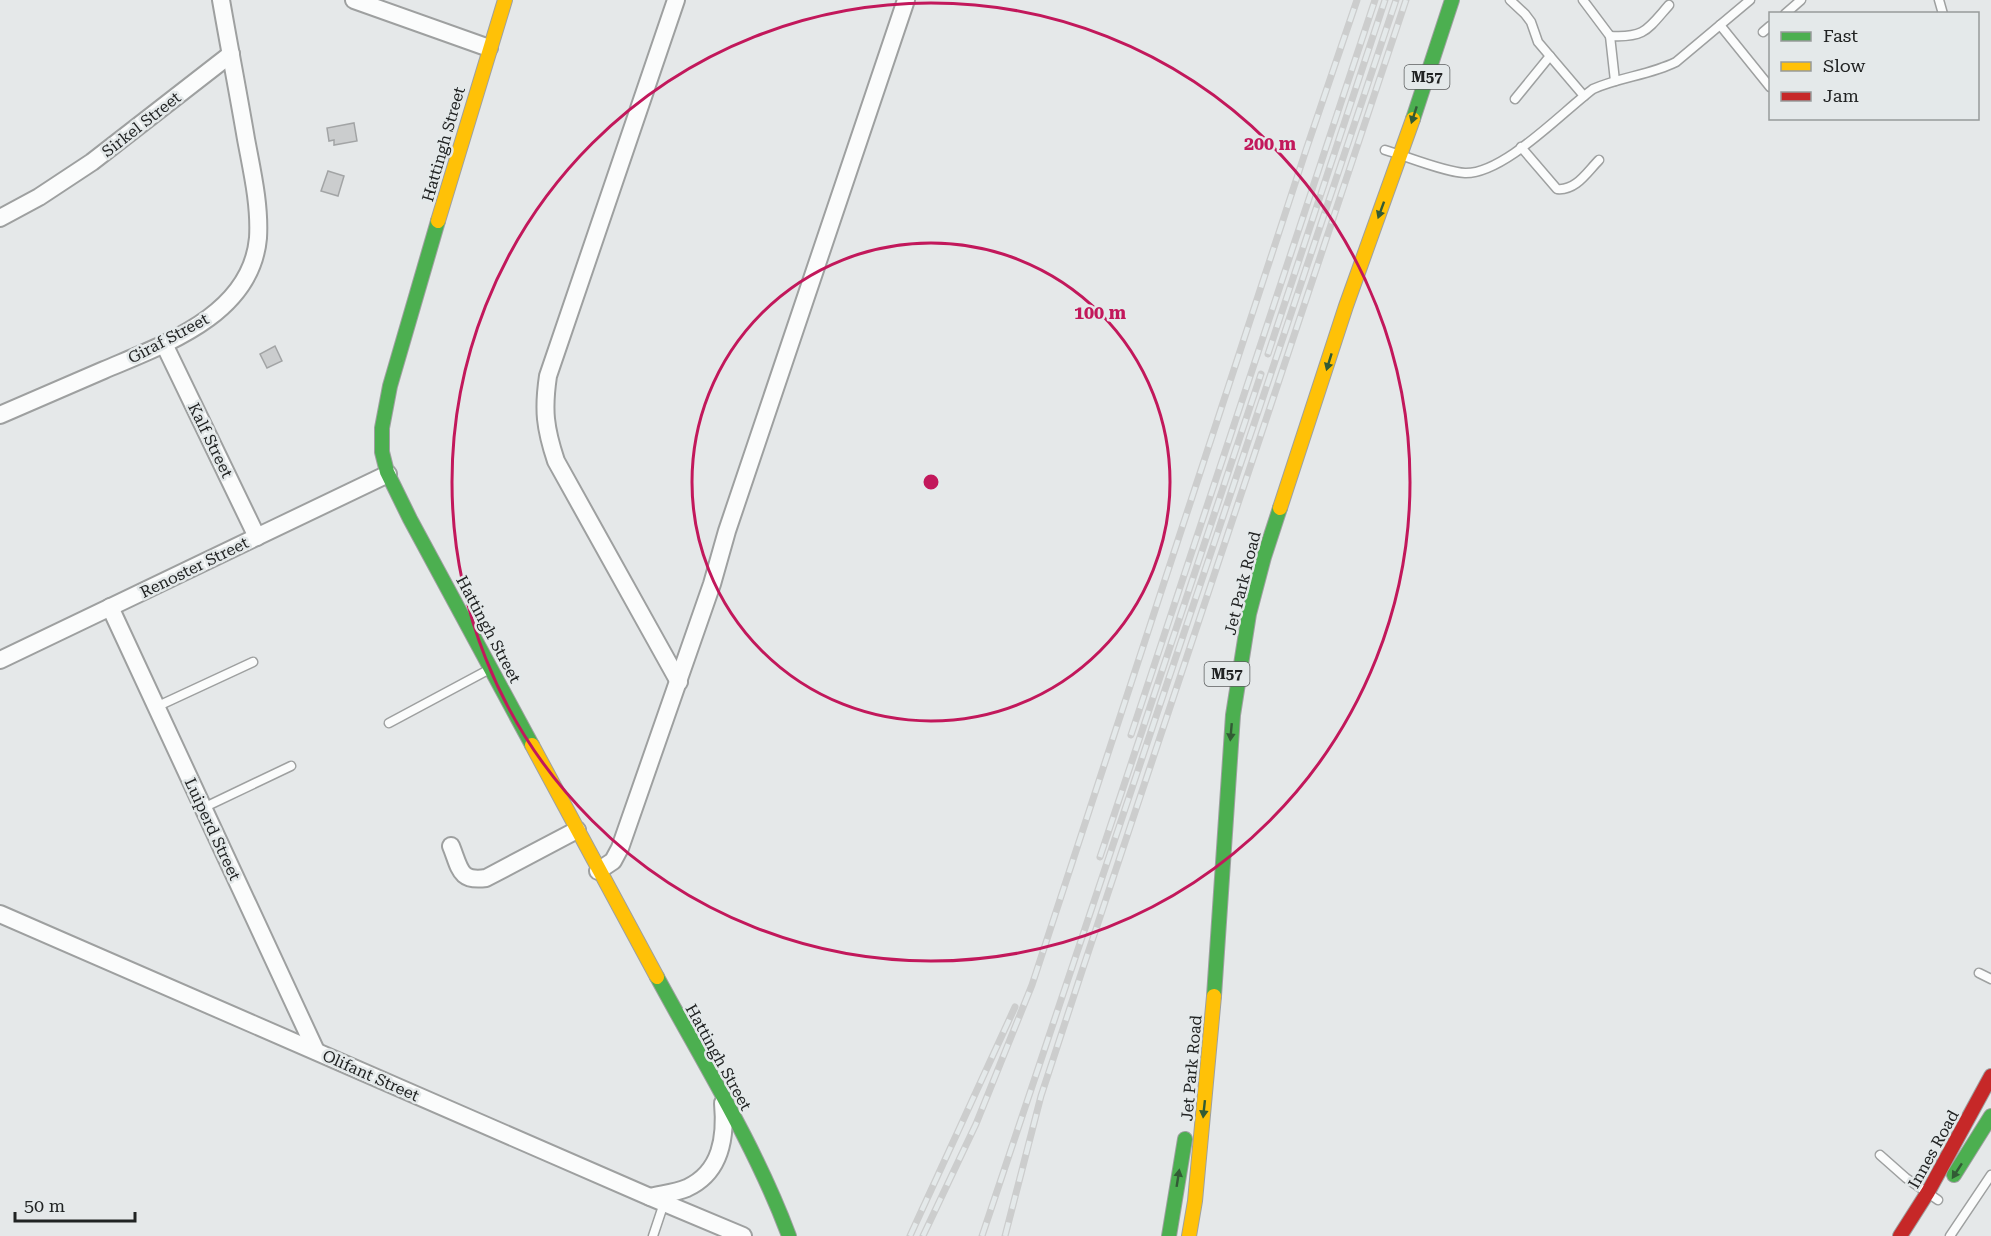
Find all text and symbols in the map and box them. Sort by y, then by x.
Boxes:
legend [1769,12,1979,120]
text: Fast [1823,25,1858,46]
text: Slow [1823,55,1865,76]
road number: M57 [1404,65,1450,89]
street label: Hattingh Street [418,85,469,204]
text: Jam [1823,85,1859,106]
street label: Sirkel Street [98,88,185,161]
one-way arrow [1409,106,1418,124]
text: 200 m [1244,133,1297,154]
one-way arrow [1376,201,1386,219]
text: 100 m [1074,302,1127,323]
street label: Giraf Street [125,309,212,368]
one-way arrow [1324,353,1333,371]
street label: Kalf Street [184,400,237,481]
centre of rings [921,472,941,492]
street label: Jet Park Road [1220,529,1265,637]
street label: Renoster Street [137,533,252,602]
street label: Hattingh Street [452,572,525,686]
road number: M57 [1204,662,1250,686]
one-way arrow [1226,723,1236,742]
street label: Luiperd Street [181,775,245,883]
street label: Hattingh Street [682,1001,756,1114]
street label: Jet Park Road [1177,1014,1206,1122]
street label: Olifant Street [320,1046,422,1105]
one-way arrow [1199,1099,1209,1118]
street label: Innes Road [1904,1107,1963,1192]
one-way arrow [1952,1163,1963,1179]
one-way arrow [1174,1169,1183,1188]
scale bar [15,1185,135,1223]
text: 50 m [24,1195,65,1216]

